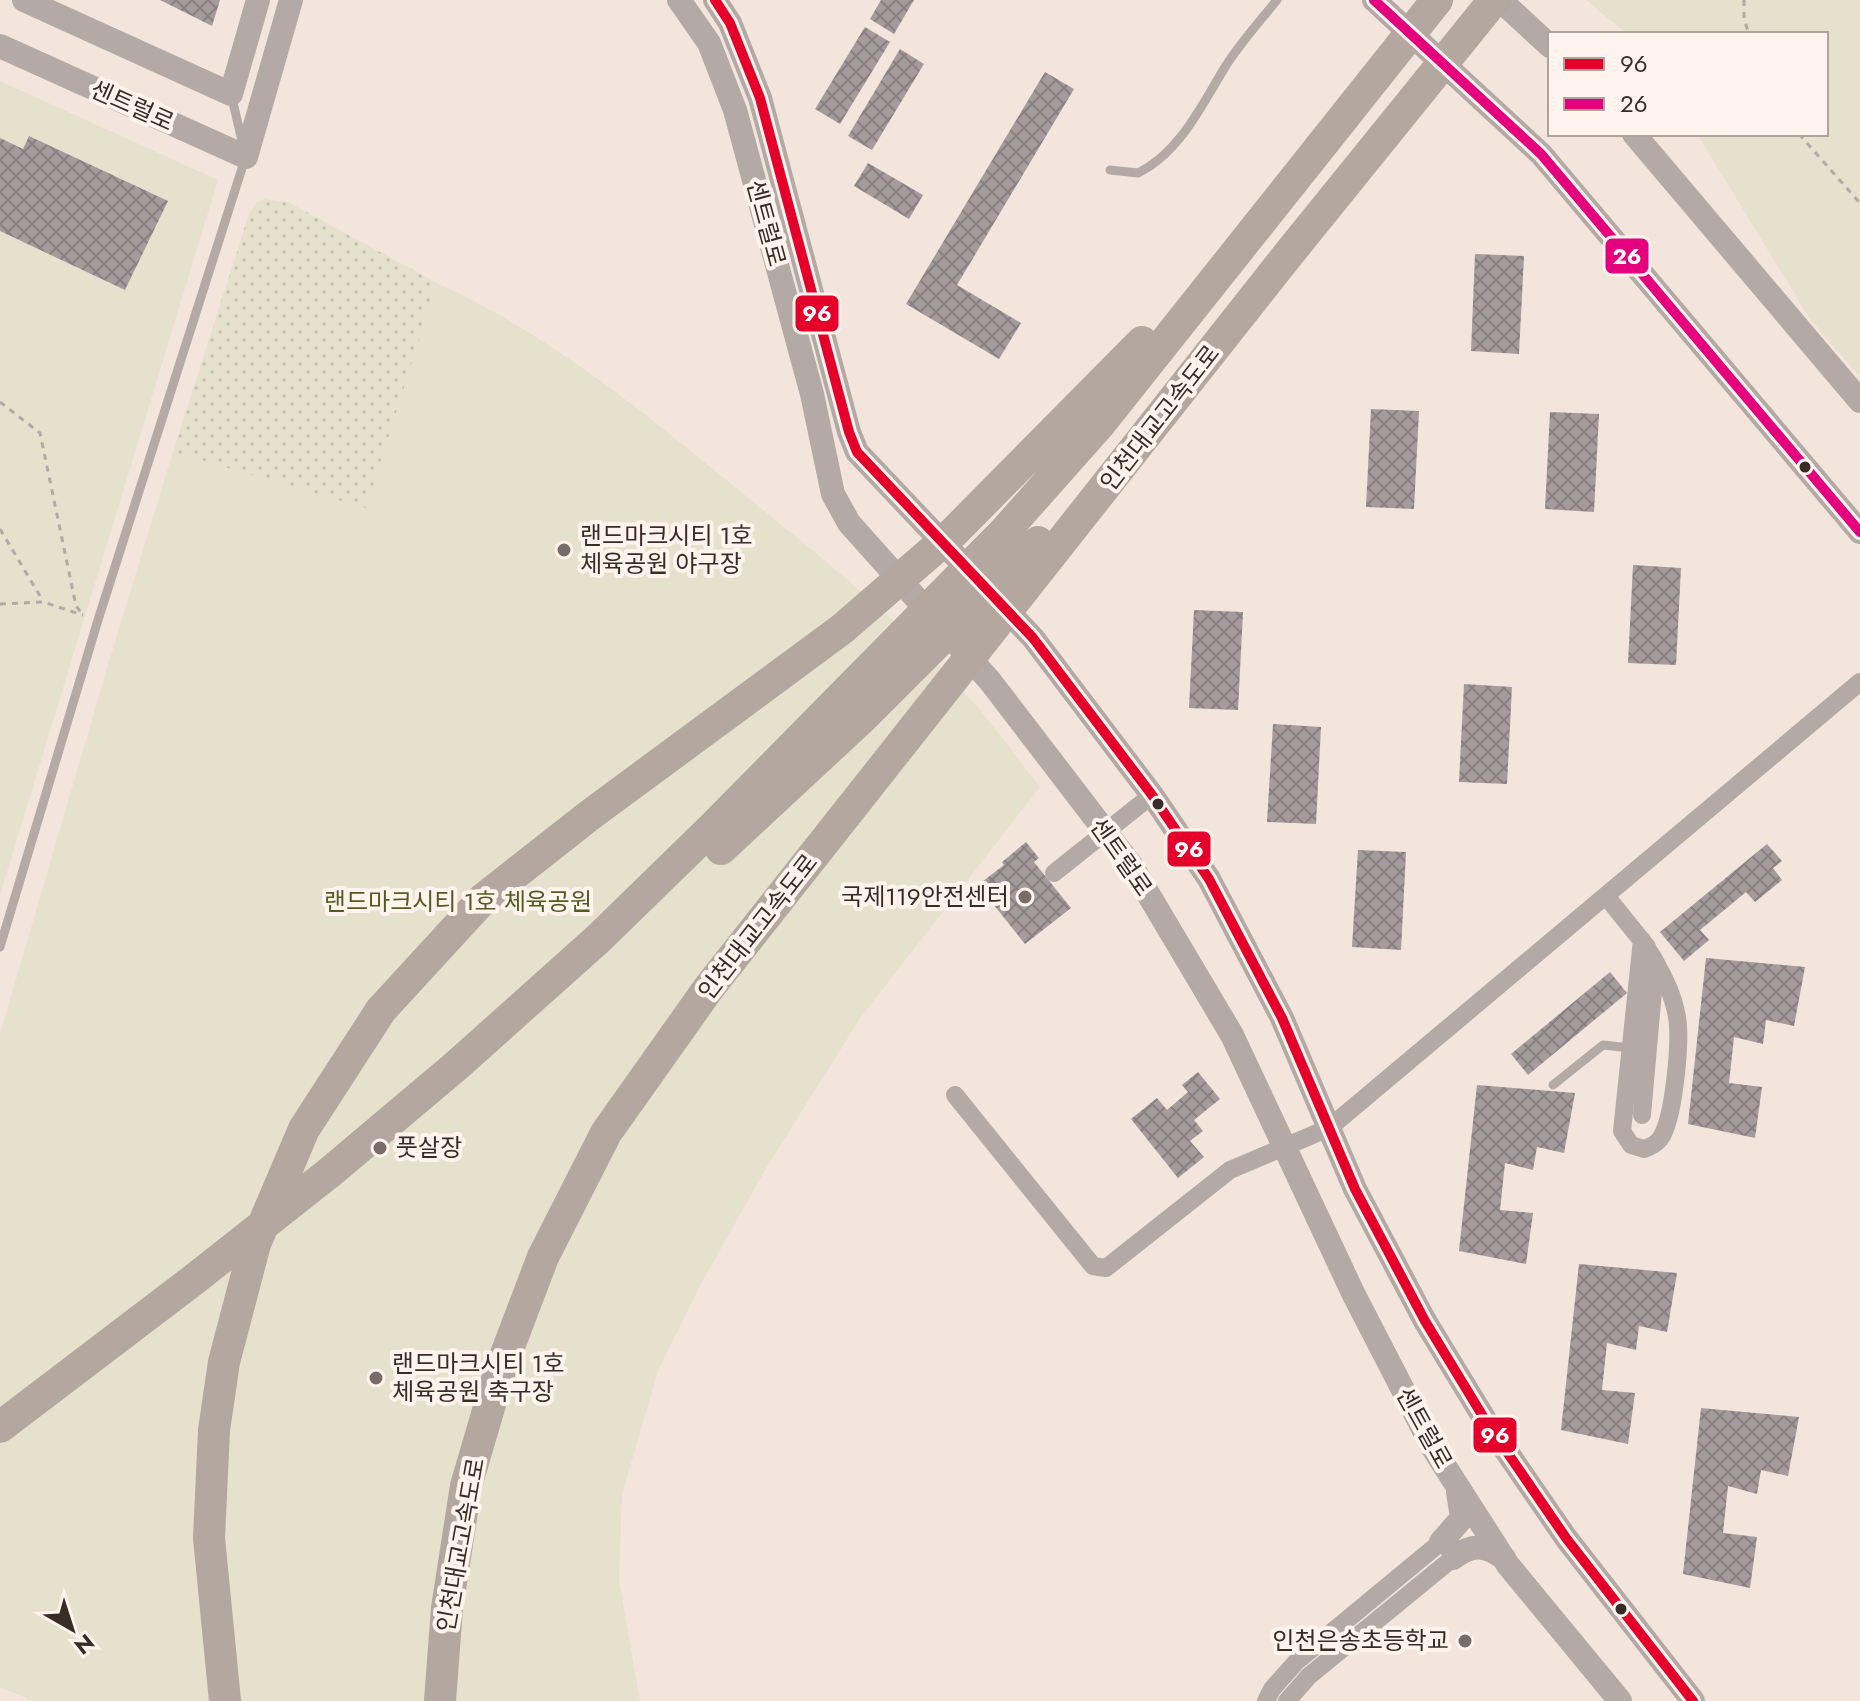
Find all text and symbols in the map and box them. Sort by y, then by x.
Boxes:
legend [1548,32,1828,136]
text: 96 [1620,46,1648,81]
street label: 센트럴로 [85,72,180,139]
text: 26 [1620,86,1647,121]
street label: 센트럴로 [738,176,795,270]
line badge: 26 [1604,237,1650,275]
text: 26 [1612,240,1642,272]
line badge: 96 [794,294,840,333]
text: 96 [802,297,832,329]
street label: 인천대교고속도로 [1091,337,1228,498]
unlabelled marker [1797,459,1813,475]
place label: 랜드마크시티 1호 체육공원 야구장 [580,518,753,581]
marker: 랜드마크시티 1호 체육공원 야구장 [555,541,573,559]
unlabelled marker [1150,796,1166,812]
street label: 센트럴로 [1082,810,1161,903]
line badge: 96 [1166,830,1212,868]
text: 96 [1174,833,1204,865]
street label: 인천대교고속도로 [689,846,826,1007]
place label: 국제119안전센터 [841,879,1009,914]
park label: 랜드마크시티 1호 체육공원 [324,884,592,919]
marker: 국제119안전센터 [1016,888,1034,906]
place label: 풋살장 [396,1130,462,1165]
marker: 풋살장 [371,1139,389,1157]
place label: 랜드마크시티 1호 체육공원 축구장 [392,1346,565,1409]
marker: 랜드마크시티 1호 체육공원 축구장 [367,1369,385,1387]
street label: 센트럴로 [1388,1381,1461,1475]
line badge: 96 [1472,1416,1518,1454]
text: 96 [1480,1419,1510,1451]
street label: 인천대교고속도로 [428,1455,493,1635]
north arrow [32,1589,112,1669]
unlabelled marker [1613,1601,1629,1617]
place label: 인천은송초등학교 [1272,1623,1449,1658]
text: N [68,1627,101,1662]
marker: 인천은송초등학교 [1456,1632,1474,1650]

